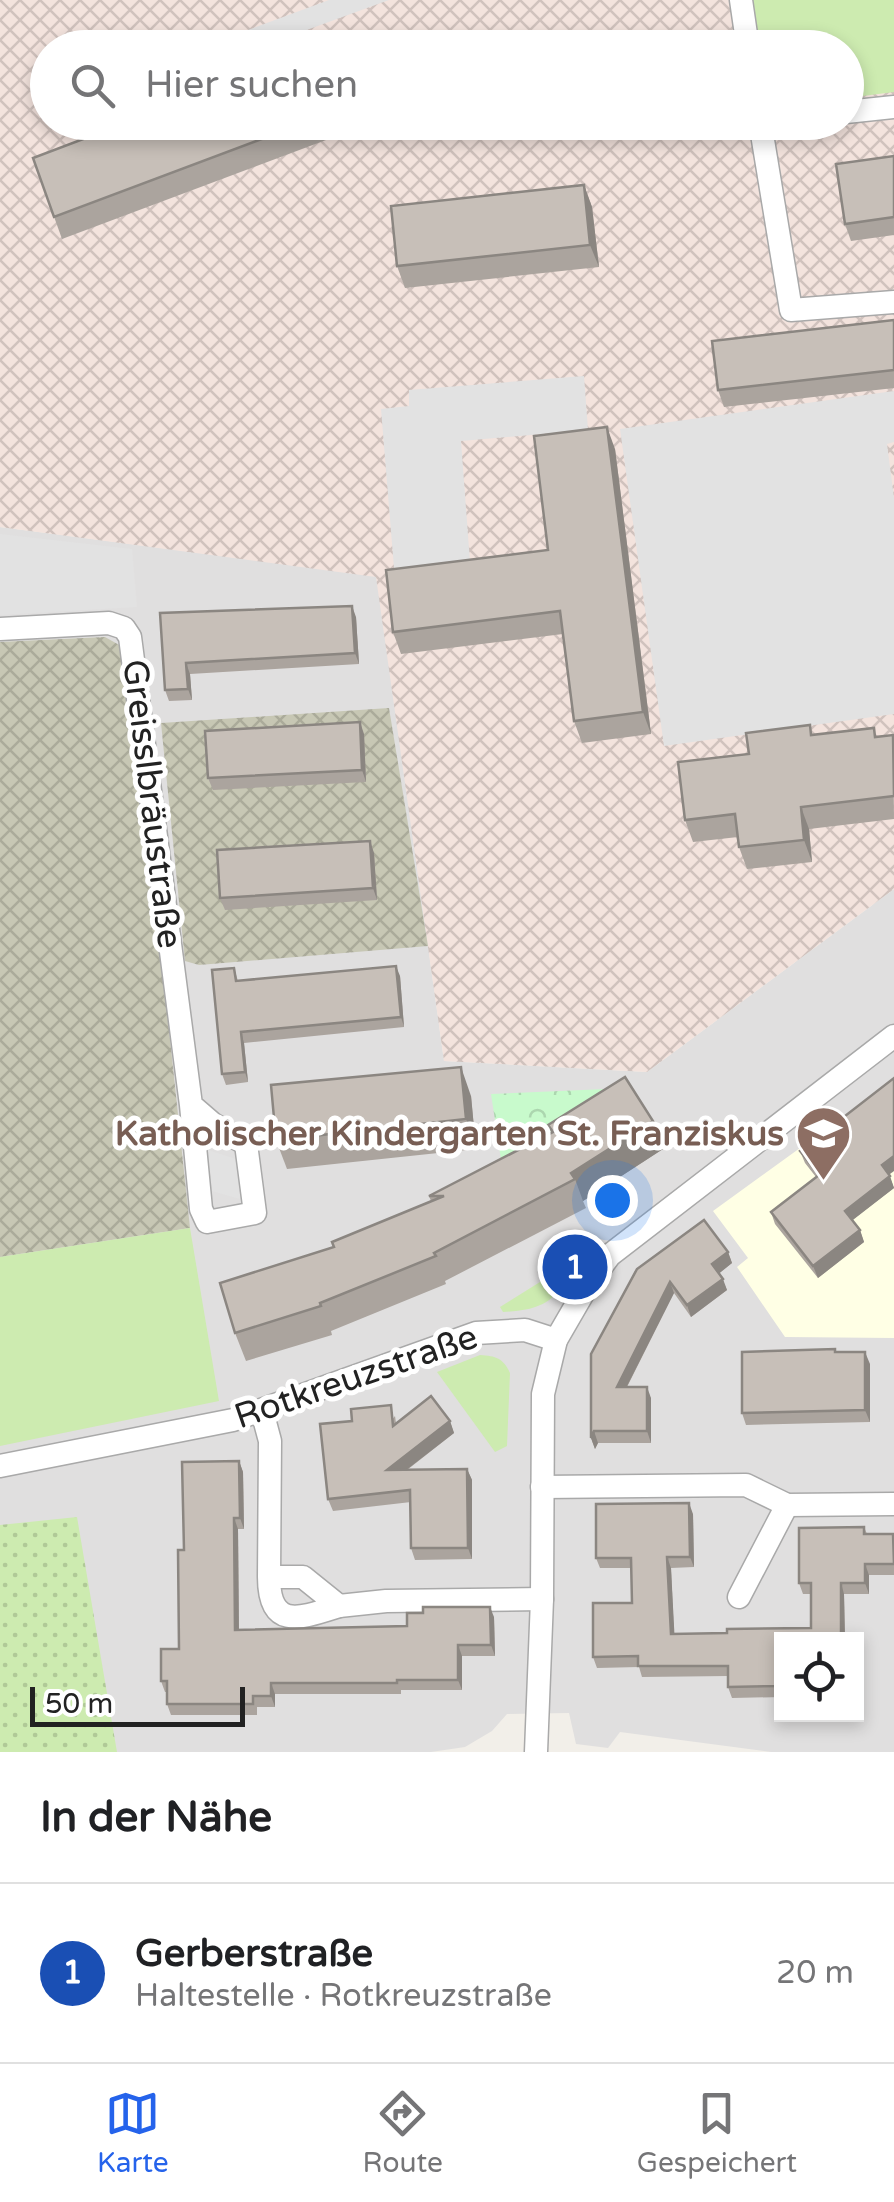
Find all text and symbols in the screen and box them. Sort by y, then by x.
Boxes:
search box [30,30,864,140]
icon: search [65,58,120,113]
text: Hier suchen [145,62,358,108]
street label: Greisslbräustraße [113,657,191,951]
school or university icon: Katholischer Kindergarten St. Franziskus [793,1104,853,1183]
place label: Katholischer Kindergarten St. Franziskus [115,1113,784,1155]
your location [587,1175,638,1226]
pin: 1 [542,1230,608,1304]
street label: Rotkreuzstraße [229,1316,483,1438]
map controls [774,1632,864,1722]
button: locate [774,1632,864,1722]
scale bar [30,1682,245,1726]
text: 50 m [45,1687,113,1721]
text: In der Nähe [40,1792,272,1843]
text: Gerberstraße [135,1931,373,1977]
text: 1 [62,1954,83,1992]
text: 20 m [776,1954,854,1992]
text: Haltestelle · Rotkreuzstraße [135,1977,552,2015]
tab: Karte [97,2086,169,2180]
tab: Route [362,2086,443,2180]
tab: Gespeichert [637,2086,797,2180]

